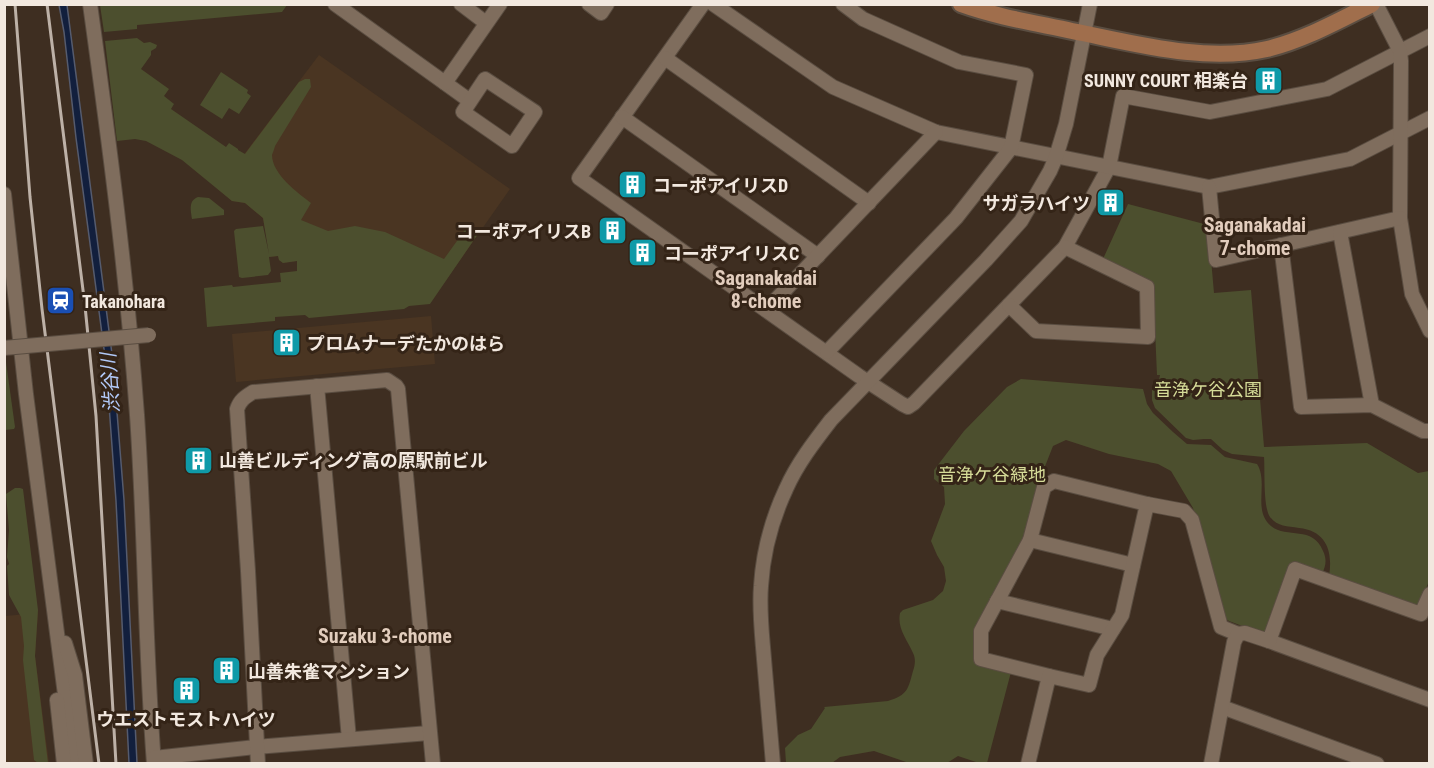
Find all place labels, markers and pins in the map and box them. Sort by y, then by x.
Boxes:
building icon: SUNNY COURT 相楽台 [1253,64,1285,96]
place label: SUNNY COURT 相楽台 [1084,70,1248,91]
building icon: コーポアイリスD [616,169,648,201]
place label: コーポアイリスD [653,175,788,196]
building icon: サガラハイツ [1095,187,1127,219]
place label: サガラハイツ [983,193,1090,214]
building icon: コーポアイリスB [596,215,628,247]
place label: コーポアイリスB [456,221,591,242]
building icon: コーポアイリスC [627,237,659,269]
place label: コーポアイリスC [664,243,799,264]
station icon: Takanohara [45,285,77,317]
place label: Takanohara [82,291,165,312]
building icon: プロムナーデたかのはら [270,327,302,359]
place label: プロムナーデたかのはら [307,333,505,354]
building icon: 山善ビルディング高の原駅前ビル [182,444,214,476]
place label: 山善ビルディング高の原駅前ビル [219,450,488,471]
building icon: 山善朱雀マンション [211,655,243,687]
place label: 山善朱雀マンション [248,661,410,682]
building icon: ウエストモストハイツ [170,674,202,706]
place label: ウエストモストハイツ [96,709,276,730]

